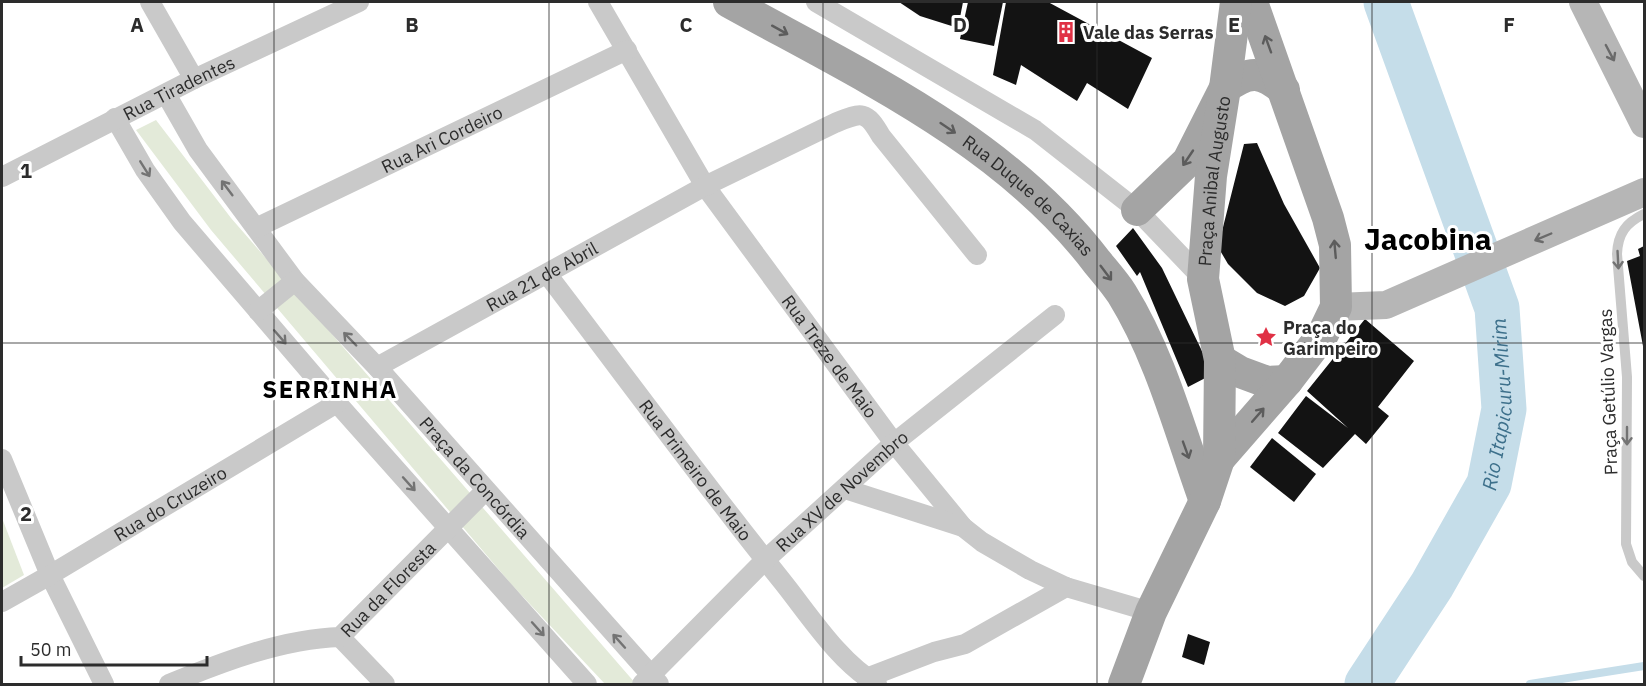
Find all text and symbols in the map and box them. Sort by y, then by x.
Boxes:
text: A [130,11,144,38]
text: B [405,11,419,38]
text: C [679,11,693,38]
text: D [953,11,967,38]
text: E [1228,11,1240,38]
text: F [1503,11,1515,38]
building icon: Vale das Serras [1054,20,1078,44]
place label: Vale das Serras [1083,21,1214,44]
one-way arrow [771,24,788,36]
one-way arrow [1261,35,1272,54]
one-way arrow [1605,44,1616,62]
street label: Rua Tiradentes [119,50,238,125]
street label: Praça Anibal Augusto [1193,94,1235,267]
street label: Rua Ari Cordeiro [377,100,506,178]
one-way arrow [939,123,956,135]
street label: Rua Duque de Caxias [958,129,1099,260]
one-way arrow [1182,149,1195,166]
text: 1 [20,157,32,184]
one-way arrow [139,160,151,177]
one-way arrow [220,181,233,197]
district label: Jacobina [1364,219,1492,258]
one-way arrow [1534,232,1552,243]
street label: Rua 21 de Abril [482,236,602,316]
one-way arrow [1329,240,1340,259]
one-way arrow [1613,250,1624,270]
one-way arrow [1100,265,1113,281]
street label: Rua Treze de Maio [777,290,883,422]
street label: Praça Getúlio Vargas [1594,308,1622,476]
place label: Praça do Garimpeiro [1283,316,1378,360]
water label: Rio Itapicuru-Mirim [1475,317,1518,493]
place icon: Praça do Garimpeiro [1254,325,1278,349]
one-way arrow [273,329,287,344]
one-way arrow [343,331,357,346]
district label: SERRINHA [262,373,398,405]
street label: Rua Primeiro de Maio [634,395,757,545]
one-way arrow [1251,408,1265,423]
street label: Praça da Concórdia [415,411,536,543]
street label: Rua XV de Novembro [771,425,912,556]
one-way arrow [1622,425,1633,445]
one-way arrow [1182,440,1193,458]
street label: Rua do Cruzeiro [109,460,231,546]
one-way arrow [402,476,416,491]
text: 2 [20,500,32,527]
street label: Rua da Floresta [335,536,441,642]
one-way arrow [531,622,545,637]
scale bar [21,629,207,667]
one-way arrow [612,634,626,649]
text: 50 m [30,638,72,661]

